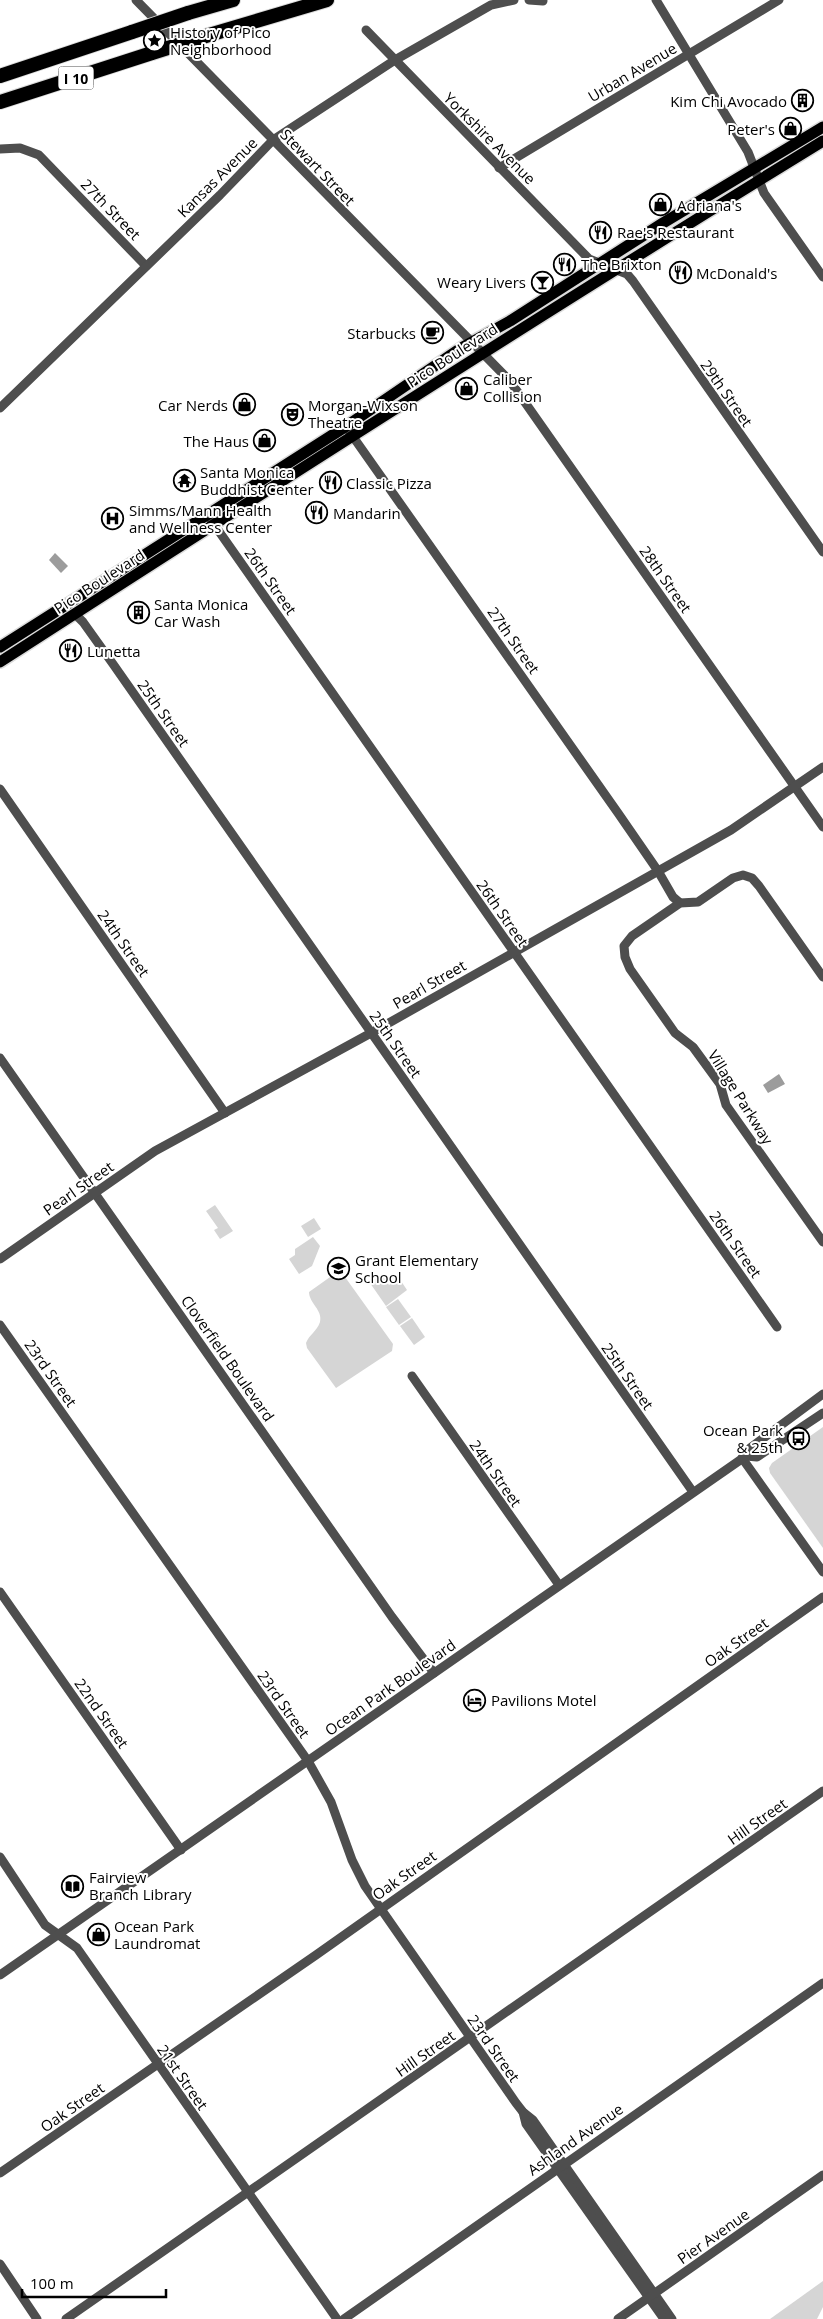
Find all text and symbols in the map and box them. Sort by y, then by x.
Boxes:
place label: History of Pico Neighborhood [170,22,272,59]
place icon: History of Pico Neighborhood [142,29,166,53]
street label: Urban Avenue [584,38,680,106]
road number: I 10 [58,66,94,90]
street label: Yorkshire Avenue [440,88,540,188]
building icon: Kim Chi Avocado [791,89,815,113]
place label: Kim Chi Avocado [670,91,787,111]
shop icon: Peter's [779,117,803,141]
place label: Peter's [727,119,775,139]
street label: Stewart Street [276,124,360,210]
street label: Kansas Avenue [173,133,261,221]
street label: 27th Street [77,174,145,244]
shop icon: Adriana's [649,193,673,217]
place label: Adriana's [677,195,742,215]
restaurant icon: Rae's Restaurant [589,220,613,244]
place label: Rae's Restaurant [617,222,734,242]
restaurant icon: The Brixton [553,252,577,276]
place label: The Brixton [581,254,662,274]
restaurant icon: McDonald's [668,261,692,285]
place label: McDonald's [696,263,778,283]
bar icon: Weary Livers [530,270,554,294]
place label: Weary Livers [437,272,526,292]
street label: Pico Boulevard [403,318,501,392]
cafe icon: Starbucks [420,321,444,345]
place label: Starbucks [347,323,416,343]
street label: 29th Street [697,356,757,430]
place label: Caliber Collision [483,369,542,406]
shop icon: Caliber Collision [455,376,479,400]
shop icon: Car Nerds [232,393,256,417]
place label: Car Nerds [158,395,228,415]
place label: Morgan-Wixson Theatre [308,395,418,432]
theatre icon: Morgan-Wixson Theatre [280,402,304,426]
shop icon: The Haus [253,429,277,453]
place label: The Haus [183,431,249,451]
place label: Santa Monica Buddhist Center [200,462,314,499]
temple icon: Santa Monica Buddhist Center [172,469,196,493]
restaurant icon: Classic Pizza [318,471,342,495]
place label: Classic Pizza [346,473,432,493]
place label: Simms/Mann Health and Wellness Center [129,500,272,537]
restaurant icon: Mandarin [305,501,329,525]
place label: Mandarin [333,503,401,523]
hospital icon: Simms/Mann Health and Wellness Center [101,507,125,531]
street label: 28th Street [636,542,696,616]
street label: Pico Boulevard [50,544,148,618]
street label: 26th Street [241,544,301,618]
place label: Santa Monica Car Wash [154,594,248,631]
building icon: Santa Monica Car Wash [126,601,150,625]
street label: 27th Street [484,603,544,677]
restaurant icon: Lunetta [59,639,83,663]
place label: Lunetta [87,641,141,661]
street label: 25th Street [134,676,194,750]
street label: 26th Street [473,876,533,950]
street label: 24th Street [94,906,154,980]
street label: Pearl Street [389,955,469,1013]
street label: 25th Street [366,1007,426,1081]
street label: Village Parkway [704,1046,778,1148]
street label: Pearl Street [39,1156,117,1220]
street label: 26th Street [706,1207,766,1281]
place label: Grant Elementary School [355,1250,479,1287]
school or university icon: Grant Elementary School [327,1257,351,1281]
street label: Cloverfield Boulevard [177,1291,279,1425]
street label: 23rd Street [20,1335,82,1411]
street label: 25th Street [598,1339,658,1413]
place label: Ocean Park & 25th [703,1420,783,1457]
bus stop icon: Ocean Park & 25th [787,1427,811,1451]
street label: 24th Street [466,1436,526,1510]
street label: Oak Street [700,1613,772,1671]
street label: Ocean Park Boulevard [321,1634,459,1740]
street label: 23rd Street [253,1666,315,1742]
street label: 22nd Street [70,1674,134,1752]
hotel icon: Pavilions Motel [463,1688,487,1712]
place label: Pavilions Motel [491,1690,597,1710]
street label: Hill Street [723,1793,791,1849]
street label: Oak Street [368,1846,440,1904]
place label: Fairview Branch Library [89,1867,192,1904]
library icon: Fairview Branch Library [61,1874,85,1898]
place label: Ocean Park Laundromat [114,1916,200,1953]
shop icon: Ocean Park Laundromat [86,1923,110,1947]
street label: 23rd Street [463,2010,525,2086]
street label: Hill Street [391,2025,459,2081]
street label: 21st Street [153,2040,213,2114]
street label: Oak Street [36,2078,108,2136]
street label: Ashland Avenue [523,2099,627,2179]
street label: Pier Avenue [673,2204,753,2268]
scale bar [22,2266,166,2298]
text: 100 m [30,2273,74,2293]

